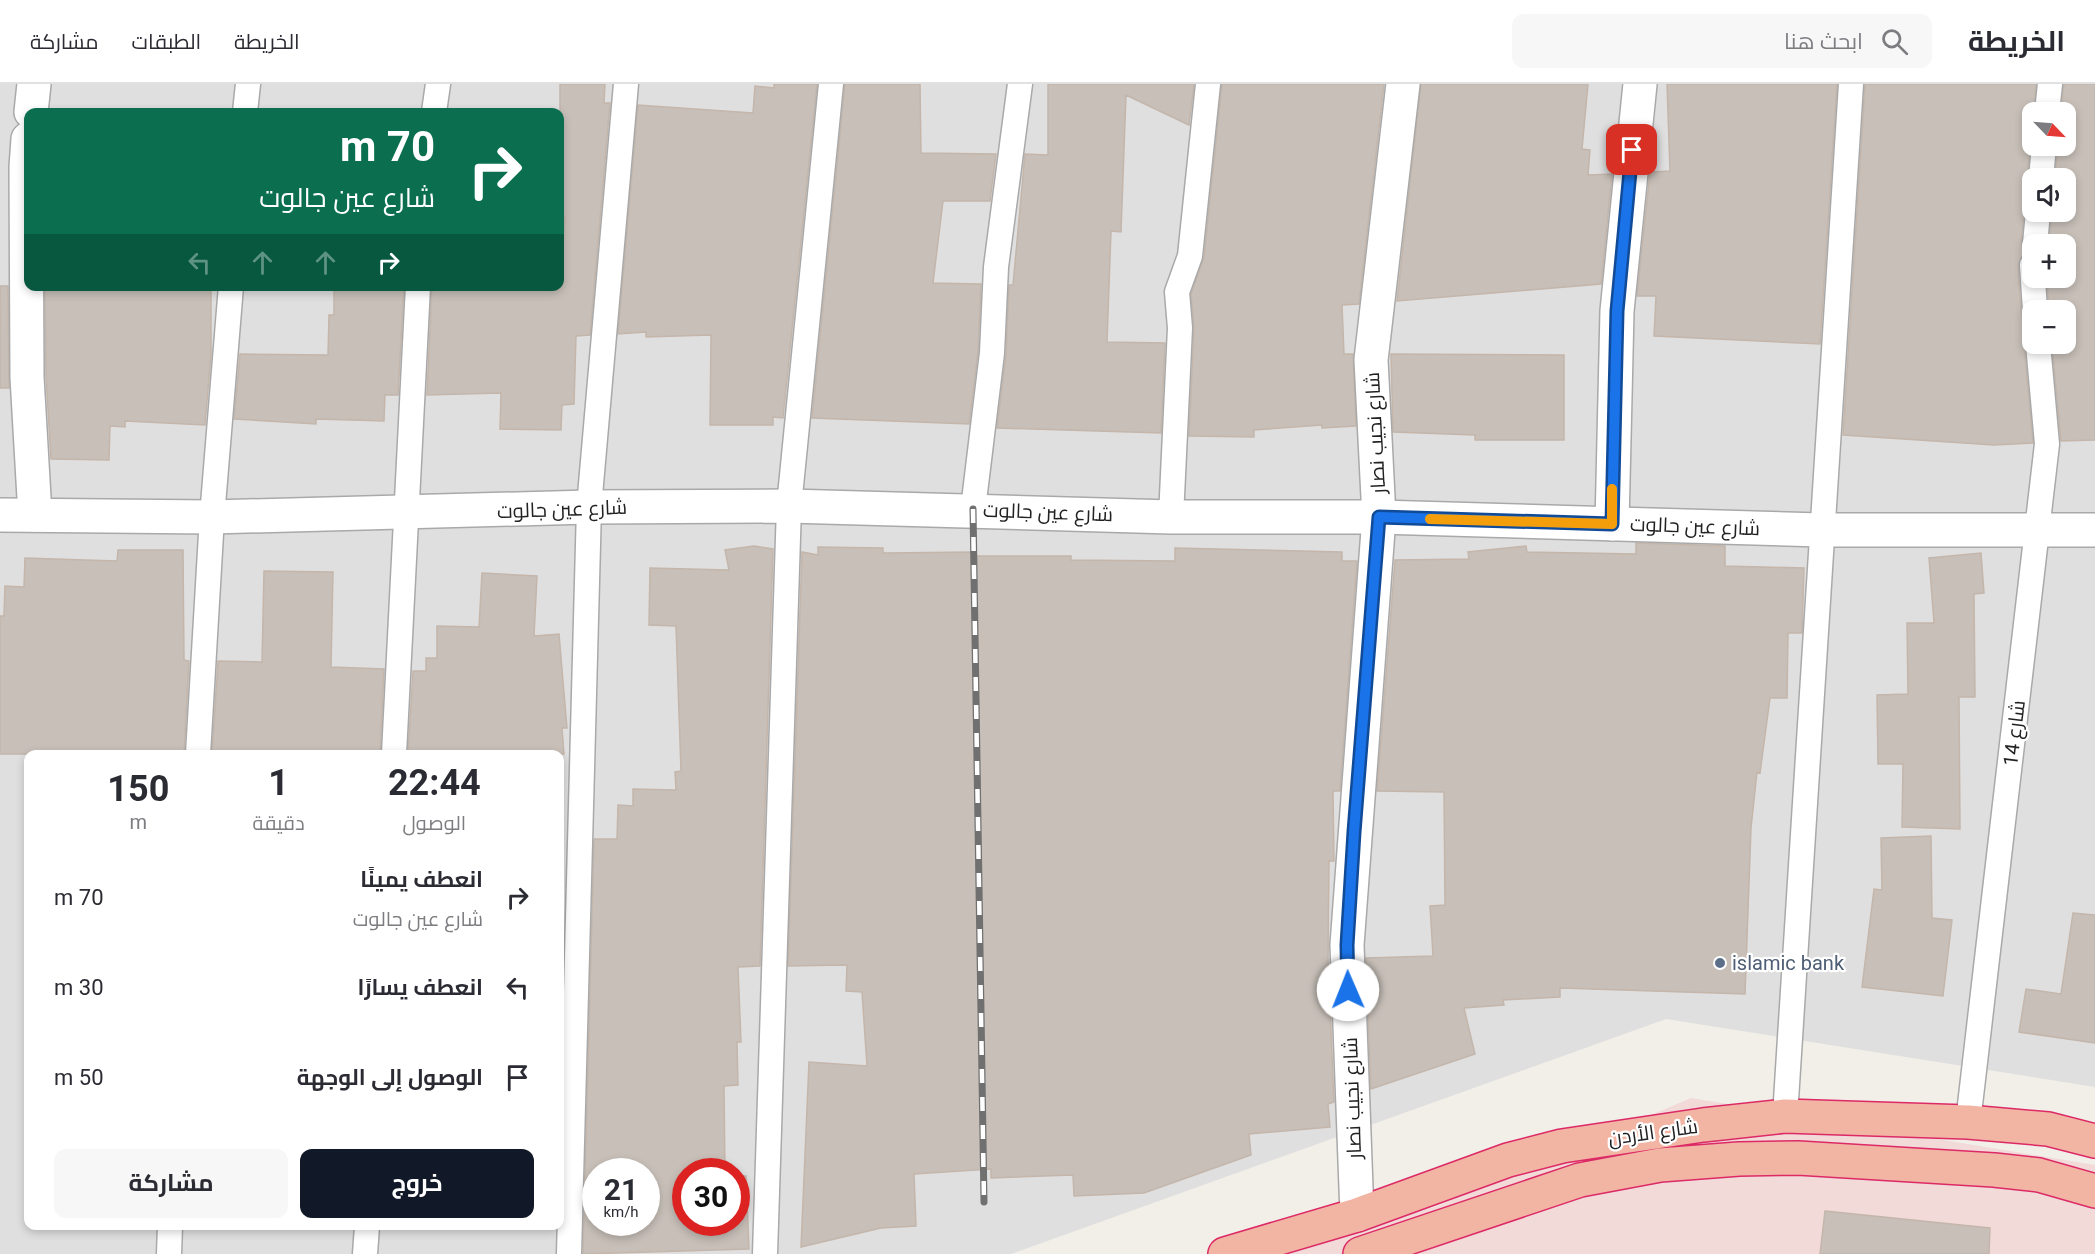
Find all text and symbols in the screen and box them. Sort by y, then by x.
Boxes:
search box [1512,14,1932,68]
icon: search [1878,25,1911,58]
text: الخريطة [1968,25,2065,58]
text: ابحث هنا [1784,29,1863,54]
text: مشاركة [30,30,99,54]
text: الطبقات [132,30,201,54]
text: الخريطة [234,30,300,54]
north arrow [2022,102,2076,156]
map controls [2022,102,2076,354]
text: 70 m [340,122,435,171]
pin [1606,124,1657,175]
icon: right [456,132,534,210]
icon: arrive [1615,133,1648,166]
button: sound [2022,168,2076,222]
text: شارع عين جالوت [259,182,435,214]
button: + [2022,234,2076,288]
icon: left [183,246,216,279]
icon: ahead [246,246,279,279]
icon: ahead [309,246,342,279]
icon: right [372,246,405,279]
button: − [2022,300,2076,354]
street label: شارع نجيب نصار [1360,371,1392,495]
street label: شارع عين جالوت [497,495,628,525]
street label: شارع عين جالوت [982,498,1113,528]
street label: شارع عين جالوت [1629,512,1760,542]
street label: شارع 14 [1998,699,2032,768]
text: 1 [268,762,289,804]
text: 22:44 [388,762,481,804]
text: 150 [107,768,169,810]
text: m [130,810,147,834]
text: دقيقة [253,811,305,835]
text: الوصول [402,811,466,835]
text: انعطف يمينًا [360,867,483,892]
icon: right [501,881,534,914]
text: 70 m [54,885,104,910]
text: شارع عين جالوت [353,907,483,931]
place label: islamic bank [1732,951,1845,975]
marker: islamic bank [1713,956,1727,970]
position arrow [1316,958,1380,1022]
icon: left [501,971,534,1004]
text: 30 m [54,975,104,1000]
text: انعطف يسارًا [358,975,483,1000]
street label: شارع نجيب نصار [1338,1037,1368,1160]
icon: arrive [501,1061,534,1094]
text: 50 m [54,1065,104,1090]
text: الوصول إلى الوجهة [297,1065,483,1090]
street label: شارع الأردن [1607,1114,1700,1152]
button: مشاركة [54,1149,288,1218]
button: خروج [300,1149,534,1218]
speed limit sign: 30 [672,1158,750,1236]
text: 21 [604,1172,638,1207]
text: km/h [603,1203,639,1221]

